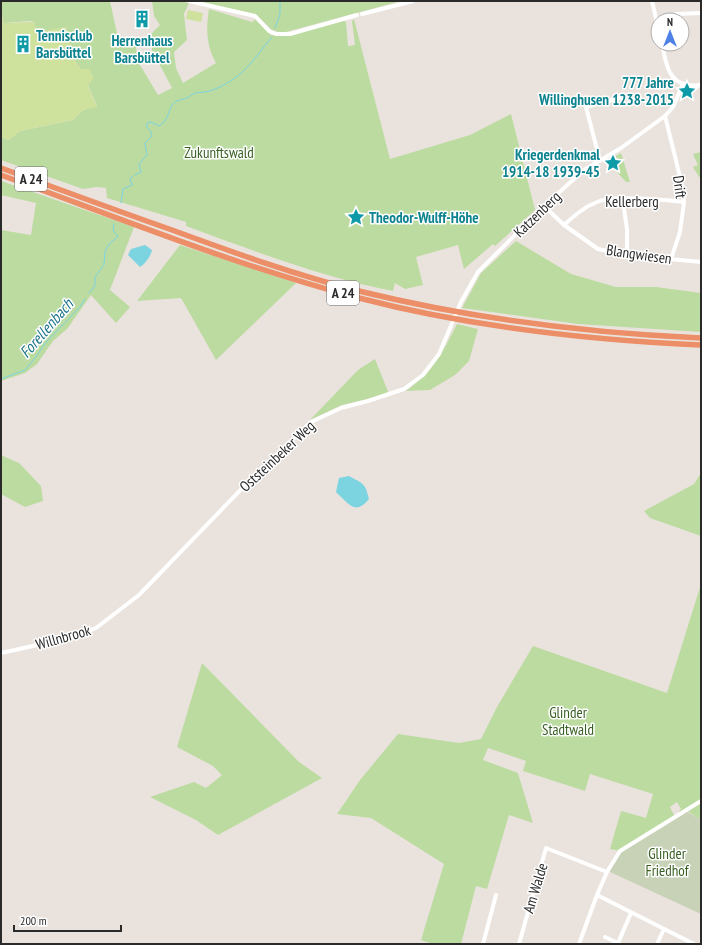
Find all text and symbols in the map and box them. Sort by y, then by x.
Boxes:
building icon: Herrenhaus Barsbüttel [132,9,152,29]
north arrow [650,12,690,52]
text: N [667,15,673,29]
place label: Tennisclub Barsbüttel [36,26,93,62]
place label: Herrenhaus Barsbüttel [111,31,173,67]
building icon: Tennisclub Barsbüttel [13,34,33,54]
place label: 777 Jahre Willinghusen 1238-2015 [538,73,674,109]
place icon: 777 Jahre Willinghusen 1238-2015 [677,81,697,101]
park label: Zukunftswald [184,143,254,162]
place label: Kriegerdenkmal 1914-18 1939-45 [502,145,600,181]
place icon: Kriegerdenkmal 1914-18 1939-45 [603,153,623,173]
road number: A 24 [15,167,47,191]
street label: Drift [669,174,691,200]
street label: Katzenberg [509,187,565,241]
street label: Kellerberg [605,192,659,211]
place icon: Theodor-Wulff-Höhe [346,207,366,227]
place label: Theodor-Wulff-Höhe [369,208,479,227]
street label: Blangwiesen [605,240,673,268]
road number: A 24 [327,281,359,305]
water label: Forellenbach [15,294,78,362]
street label: Oststeinbeker Weg [235,416,319,496]
street label: Willnbrook [33,620,93,654]
park label: Glinder Stadtwald [542,703,594,739]
park label: Glinder Friedhof [645,844,690,880]
street label: Am Walde [518,861,552,915]
scale bar [14,907,121,933]
text: 200 m [20,913,47,928]

